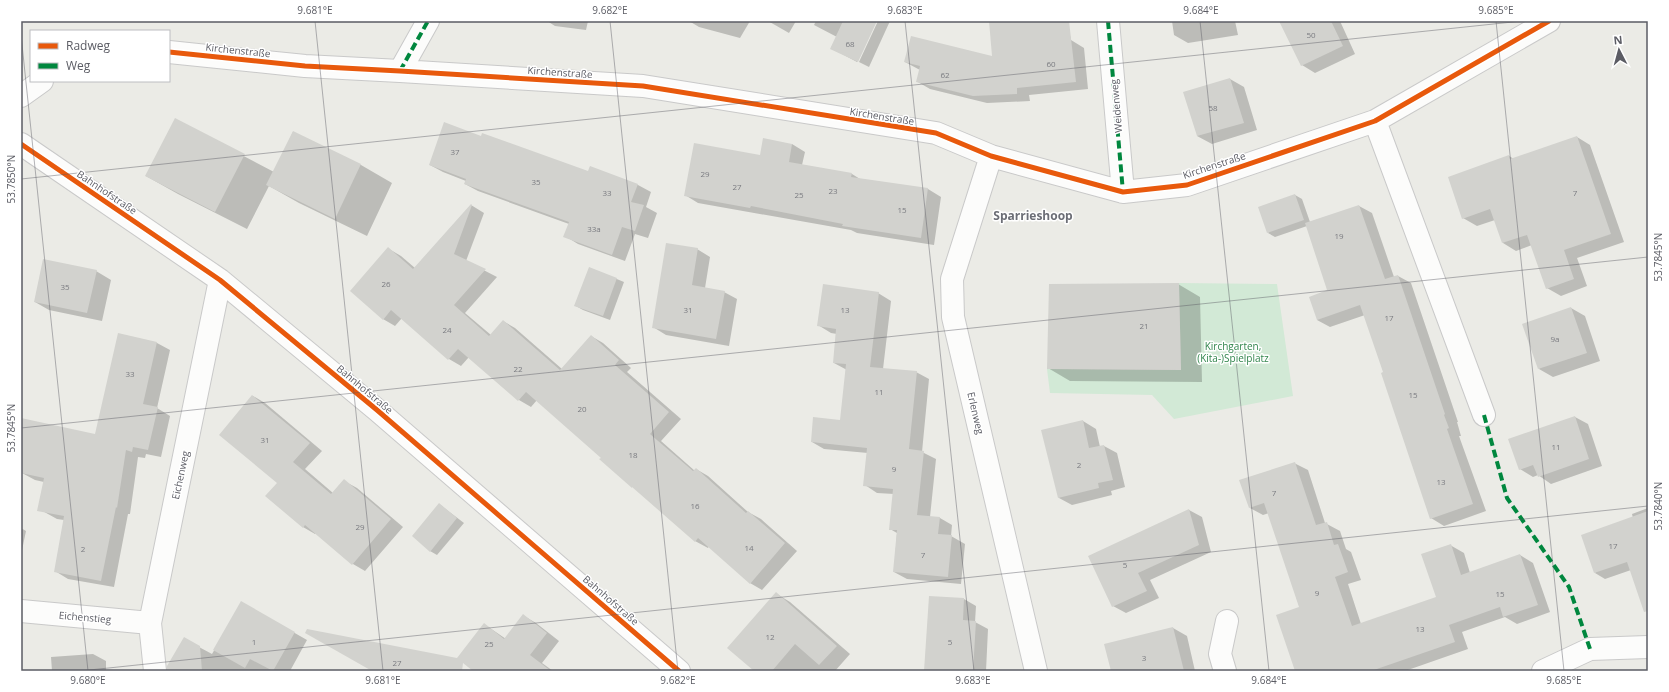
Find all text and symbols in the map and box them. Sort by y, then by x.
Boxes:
text: 9.681°E [297,3,333,17]
text: 9.682°E [592,3,628,17]
text: 9.683°E [887,3,923,17]
text: 9.684°E [1183,3,1219,17]
text: 9.685°E [1478,3,1514,17]
house number: 50 [1306,29,1316,40]
legend [30,30,170,82]
north arrow [1599,30,1639,70]
text: N [1613,32,1623,47]
text: Radweg [66,37,110,54]
house number: 68 [845,38,855,49]
street label: Kirchenstraße [205,40,272,60]
text: Weg [66,57,91,74]
house number: 60 [1046,58,1056,69]
street label: Kirchenstraße [527,63,593,81]
house number: 62 [940,69,950,80]
street label: Weidenweg [1107,78,1125,134]
house number: 58 [1208,102,1218,113]
street label: Kirchenstraße [849,104,916,128]
house number: 37 [450,146,460,157]
street label: Kirchenstraße [1181,148,1248,182]
text: 53.7850°N [4,155,18,203]
street label: Bahnhofstraße [74,167,140,217]
house number: 29 [700,168,710,179]
house number: 35 [531,176,541,187]
house number: 27 [732,181,742,192]
house number: 23 [828,185,838,196]
house number: 33 [602,187,612,198]
house number: 7 [1573,187,1578,198]
house number: 25 [794,189,804,200]
house number: 15 [897,204,907,215]
district label: Sparrieshoop [993,207,1073,224]
house number: 33a [587,223,601,234]
house number: 19 [1334,230,1344,241]
text: 53.7845°N [1651,233,1665,281]
house number: 26 [381,278,391,289]
house number: 35 [60,281,70,292]
house number: 31 [683,304,693,315]
house number: 13 [840,304,850,315]
house number: 17 [1384,312,1394,323]
house number: 21 [1139,320,1149,331]
house number: 24 [442,324,452,335]
house number: 9a [1550,333,1560,344]
park label: Kirchgarten, (Kita-)Spielplatz [1197,339,1269,365]
street label: Bahnhofstraße [334,361,396,417]
house number: 22 [513,363,523,374]
house number: 33 [125,368,135,379]
house number: 11 [874,386,884,397]
house number: 15 [1408,389,1418,400]
street label: Erlenweg [964,391,988,436]
house number: 20 [577,403,587,414]
text: 53.7845°N [4,404,18,452]
house number: 31 [260,434,270,445]
house number: 11 [1551,441,1561,452]
street label: Eichenweg [168,449,192,501]
house number: 18 [628,449,638,460]
house number: 2 [1077,459,1082,470]
house number: 9 [892,463,897,474]
house number: 13 [1436,476,1446,487]
text: 53.7840°N [1651,482,1665,530]
house number: 7 [1272,487,1277,498]
house number: 16 [690,500,700,511]
house number: 29 [355,521,365,532]
house number: 17 [1608,540,1618,551]
house number: 14 [744,542,754,553]
house number: 2 [81,543,86,554]
house number: 7 [921,549,926,560]
house number: 5 [1123,559,1128,570]
street label: Bahnhofstraße [580,572,642,628]
house number: 9 [1315,587,1320,598]
house number: 15 [1495,588,1505,599]
street label: Eichenstieg [58,608,112,626]
house number: 13 [1415,623,1425,634]
house number: 12 [765,631,775,642]
house number: 1 [252,636,256,647]
house number: 5 [948,636,953,647]
house number: 25 [484,638,494,649]
house number: 3 [1142,652,1147,663]
house number: 27 [392,657,402,668]
text: 9.680°E [70,673,106,687]
text: 9.681°E [365,673,401,687]
text: 9.682°E [660,673,696,687]
text: 9.683°E [955,673,991,687]
text: 9.684°E [1251,673,1287,687]
text: 9.685°E [1546,673,1582,687]

